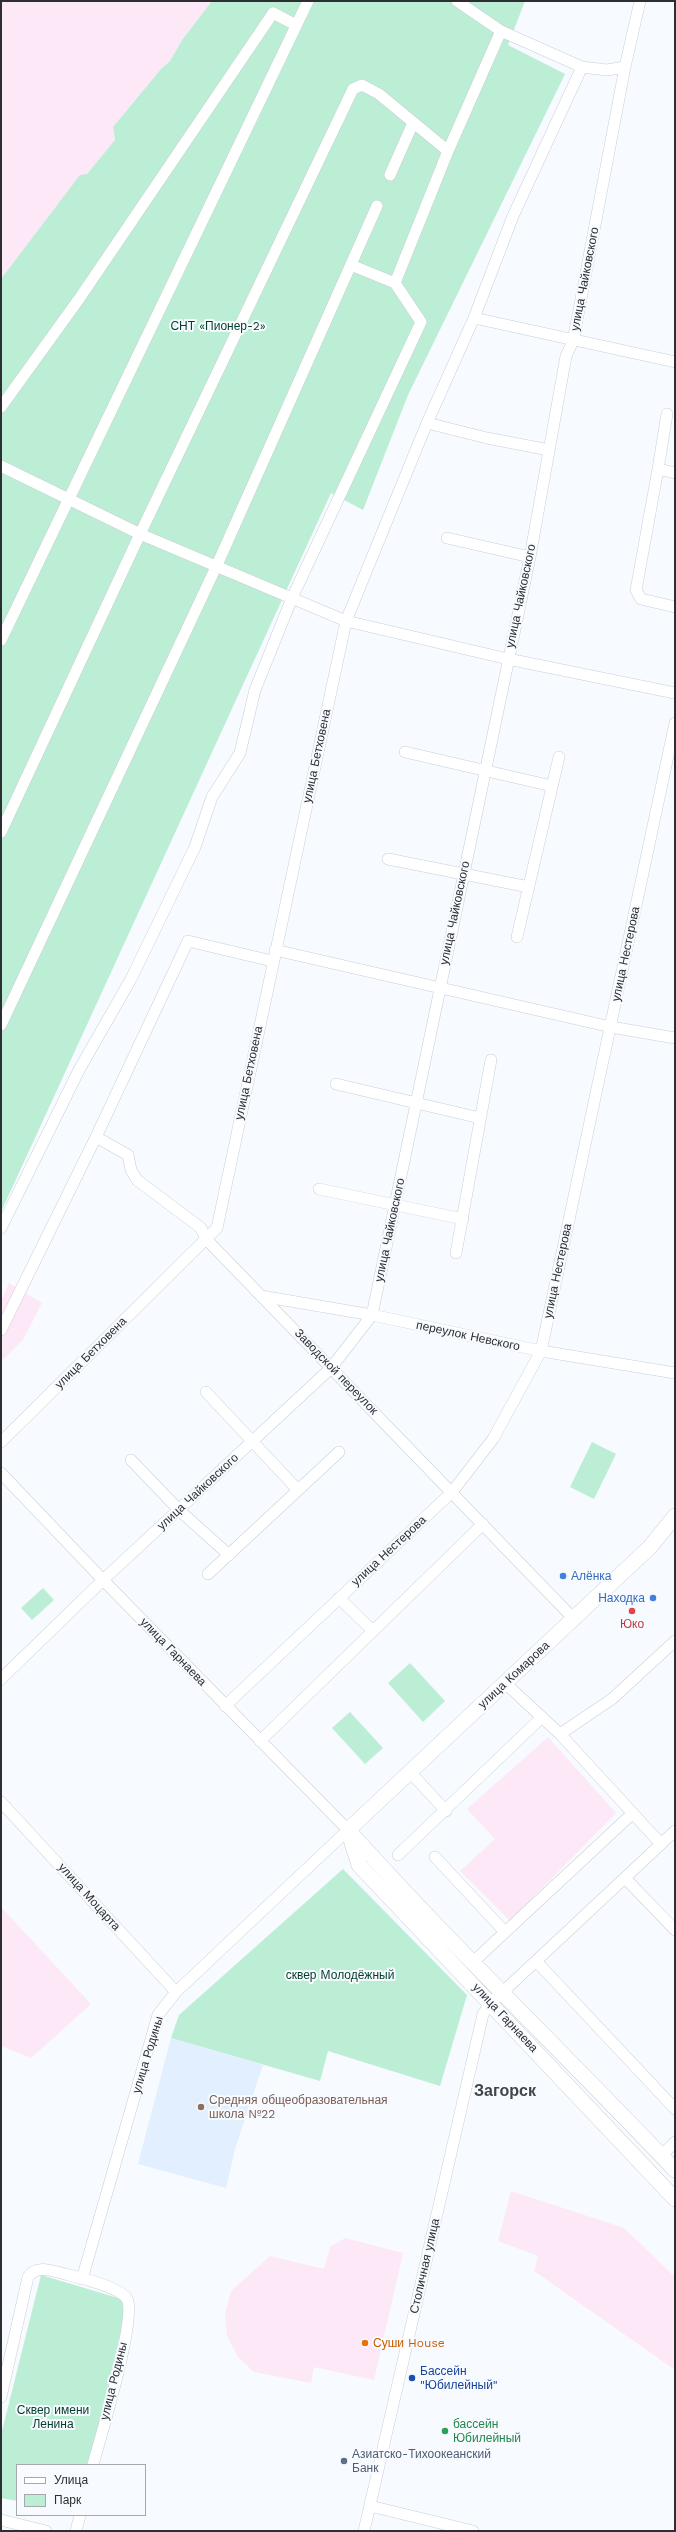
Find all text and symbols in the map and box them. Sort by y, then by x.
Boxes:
street label: улица Чайковского [568,226,602,332]
park label: СНТ «Пионер-2» [170,319,266,333]
street label: улица Чайковского [503,543,539,649]
street label: улица Бетховена [300,708,334,804]
street label: улица Чайковского [437,860,473,966]
street label: улица Нестерова [609,905,643,1003]
street label: улица Бетховена [232,1025,266,1121]
street label: улица Чайковского [372,1177,408,1283]
street label: улица Нестерова [541,1222,575,1320]
street label: улица Бетховена [52,1314,130,1392]
street label: переулок Невского [415,1318,521,1354]
street label: Заводской переулок [291,1326,381,1418]
street label: улица Чайковского [154,1451,242,1533]
street label: улица Нестерова [349,1513,429,1589]
place label: Алёнка [571,1569,611,1583]
marker: Алёнка [558,1571,568,1581]
place label: Находка [598,1591,645,1605]
marker: Находка [648,1593,658,1603]
marker: Юко [627,1606,637,1616]
street label: улица Гарнаева [137,1615,209,1689]
place label: Юко [620,1617,644,1631]
street label: улица Комарова [475,1638,553,1712]
street label: улица Моцарта [55,1860,123,1934]
park label: сквер Молодёжный [286,1968,394,1982]
street label: улица Гарнаева [469,1980,541,2056]
street label: улица Родины [129,2015,167,2095]
district label: Загорск [474,2081,536,2101]
place label: Средняя общеобразовательная школа №22 [209,2093,388,2121]
marker: Средняя общеобразовательная школа №22 [196,2102,206,2112]
street label: Столичная улица [407,2217,443,2315]
place label: Суши House [373,2336,445,2350]
marker: Суши House [360,2338,370,2348]
street label: улица Родины [97,2340,131,2422]
place label: Бассейн "Юбилейный" [420,2364,498,2392]
marker: Бассейн "Юбилейный" [407,2373,417,2383]
park label: Сквер имени Ленина [17,2403,89,2431]
place label: бассейн Юбилейный [453,2417,521,2445]
marker: бассейн Юбилейный [440,2426,450,2436]
place label: Азиатско-Тихоокеанский Банк [352,2447,491,2475]
marker: Азиатско-Тихоокеанский Банк [339,2456,349,2466]
legend [16,2464,146,2516]
text: Улица [54,2473,88,2487]
text: Парк [54,2493,81,2507]

